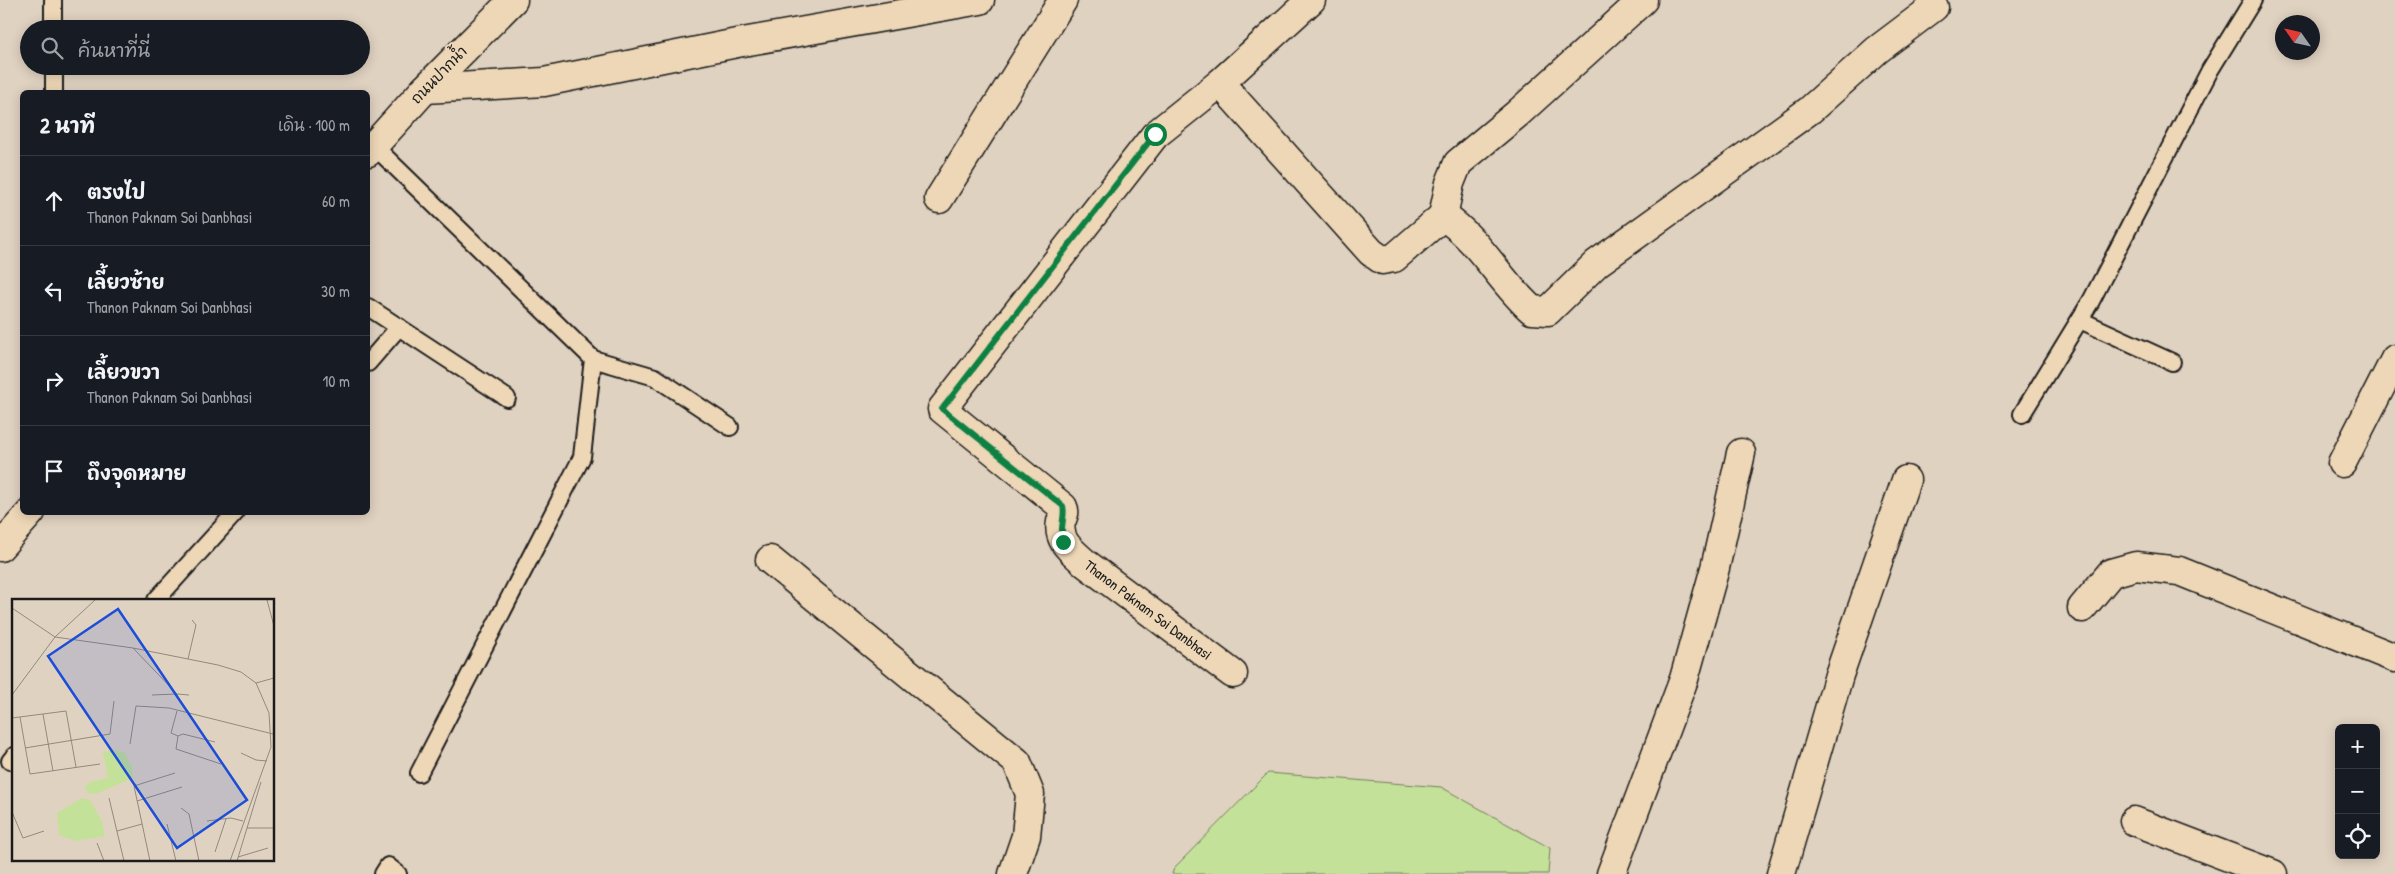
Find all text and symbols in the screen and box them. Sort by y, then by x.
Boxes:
north arrow [2275,15,2320,60]
search box [20,20,370,75]
icon: search [38,34,66,62]
text: ค้นหาที่นี่ [78,37,150,63]
street label: ถนนปากน้ำ [404,39,472,108]
text: 2 นาที [40,111,95,140]
text: เดิน · 100 m [278,114,350,136]
route start [1144,123,1167,146]
text: ตรงไป [87,179,145,205]
icon: ahead [40,187,68,215]
text: 60 m [322,190,350,212]
text: Thanon Paknam Soi Danbhasi [87,206,252,228]
text: เลี้ยวซ้าย [87,269,164,295]
icon: left [40,277,68,305]
text: 30 m [321,280,350,302]
text: Thanon Paknam Soi Danbhasi [87,296,252,318]
text: เลี้ยวขวา [87,359,160,385]
icon: right [40,367,68,395]
text: 10 m [322,370,350,392]
text: Thanon Paknam Soi Danbhasi [87,386,252,408]
icon: arrive [40,457,68,485]
text: ถึงจุดหมาย [87,460,186,486]
route end [1052,531,1075,554]
street label: Thanon Paknam Soi Danbhasi [1080,555,1216,665]
inset map [12,599,275,862]
map controls [2335,724,2380,859]
button: + [2335,724,2380,769]
button: − [2335,769,2380,814]
button: locate [2335,814,2380,859]

